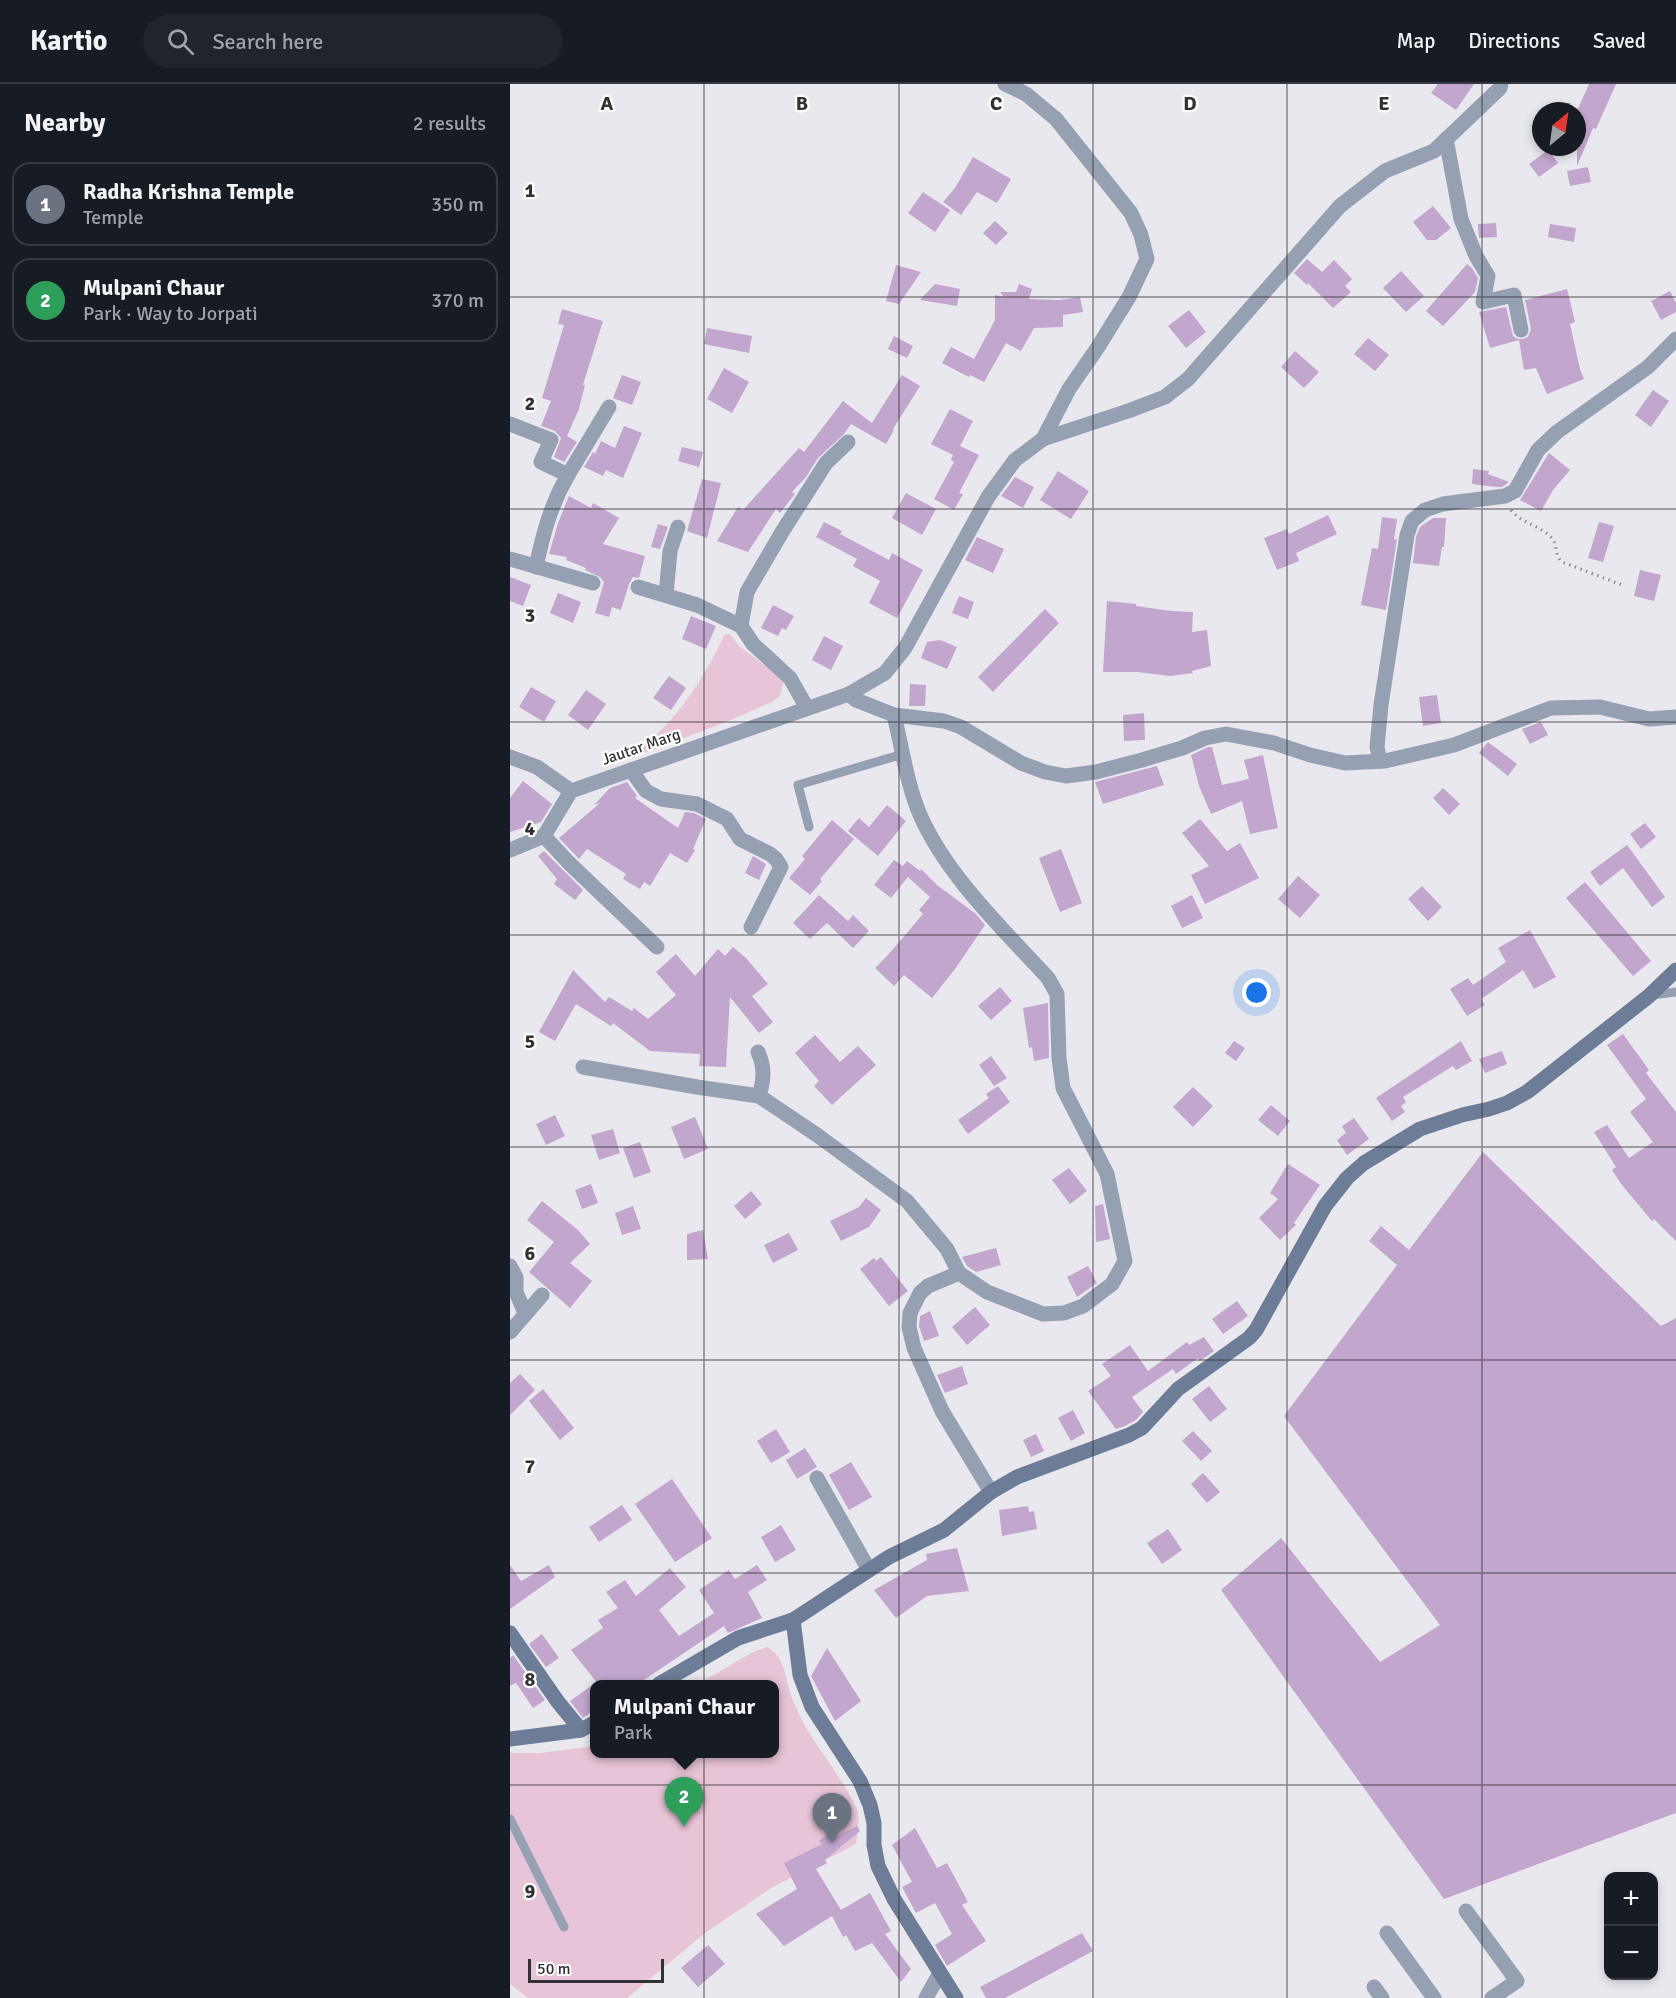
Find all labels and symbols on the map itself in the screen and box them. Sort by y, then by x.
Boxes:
text: A [601,91,614,116]
text: B [796,91,808,116]
text: C [990,91,1002,116]
text: D [1183,91,1197,116]
text: E [1378,91,1390,116]
north arrow [1532,102,1586,156]
text: 1 [525,178,536,203]
text: 2 [525,391,535,416]
text: 3 [525,603,535,628]
street label: Jautar Marg [599,724,683,770]
text: 4 [525,816,536,841]
your location [1242,978,1271,1007]
text: 5 [525,1029,535,1054]
text: 6 [525,1241,536,1266]
text: 7 [525,1454,536,1479]
text: 8 [525,1667,536,1692]
pin: 2 [664,1778,704,1827]
pin: 1 [812,1794,852,1843]
text: 9 [525,1879,536,1904]
scale bar [528,1956,664,1984]

